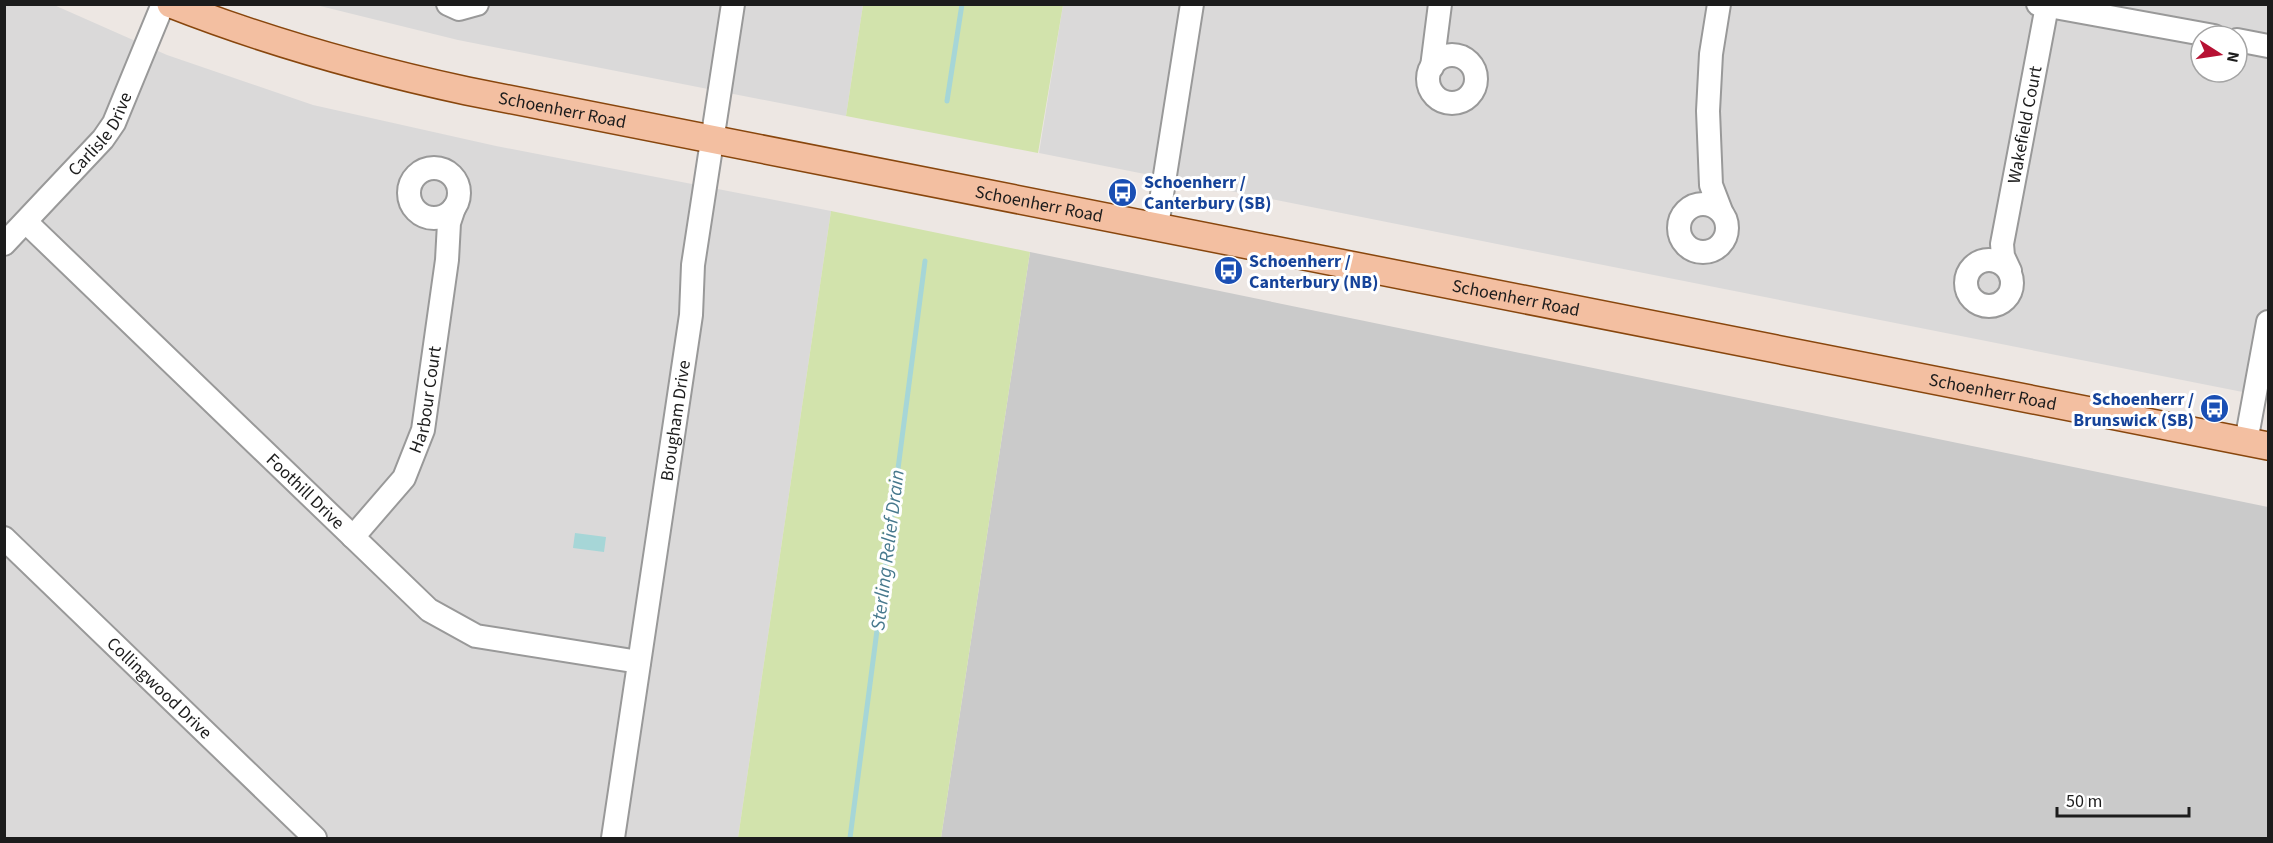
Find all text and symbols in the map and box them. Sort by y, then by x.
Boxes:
north arrow [2189,24,2249,84]
text: N [2221,49,2245,64]
street label: Wakefield Court [2001,64,2048,186]
street label: Schoenherr Road [496,85,628,135]
street label: Carlisle Drive [62,88,138,181]
place label: Schoenherr / Canterbury (SB) [1144,170,1271,216]
bus stop icon: Schoenherr / Canterbury (SB) [1107,176,1139,208]
street label: Schoenherr Road [973,179,1105,229]
place label: Schoenherr / Canterbury (NB) [1249,249,1378,295]
bus stop icon: Schoenherr / Canterbury (NB) [1212,255,1244,287]
street label: Schoenherr Road [1450,273,1582,323]
street label: Harbour Court [403,344,447,457]
street label: Brougham Drive [654,358,697,483]
street label: Schoenherr Road [1927,367,2059,417]
place label: Schoenherr / Brunswick (SB) [2073,387,2194,433]
bus stop icon: Schoenherr / Brunswick (SB) [2199,393,2231,425]
street label: Foothill Drive [261,447,350,535]
water label: Sterling Relief Drain [864,468,912,632]
street label: Collingwood Drive [101,631,218,745]
scale bar [2057,780,2189,818]
text: 50 m [2066,789,2102,814]

